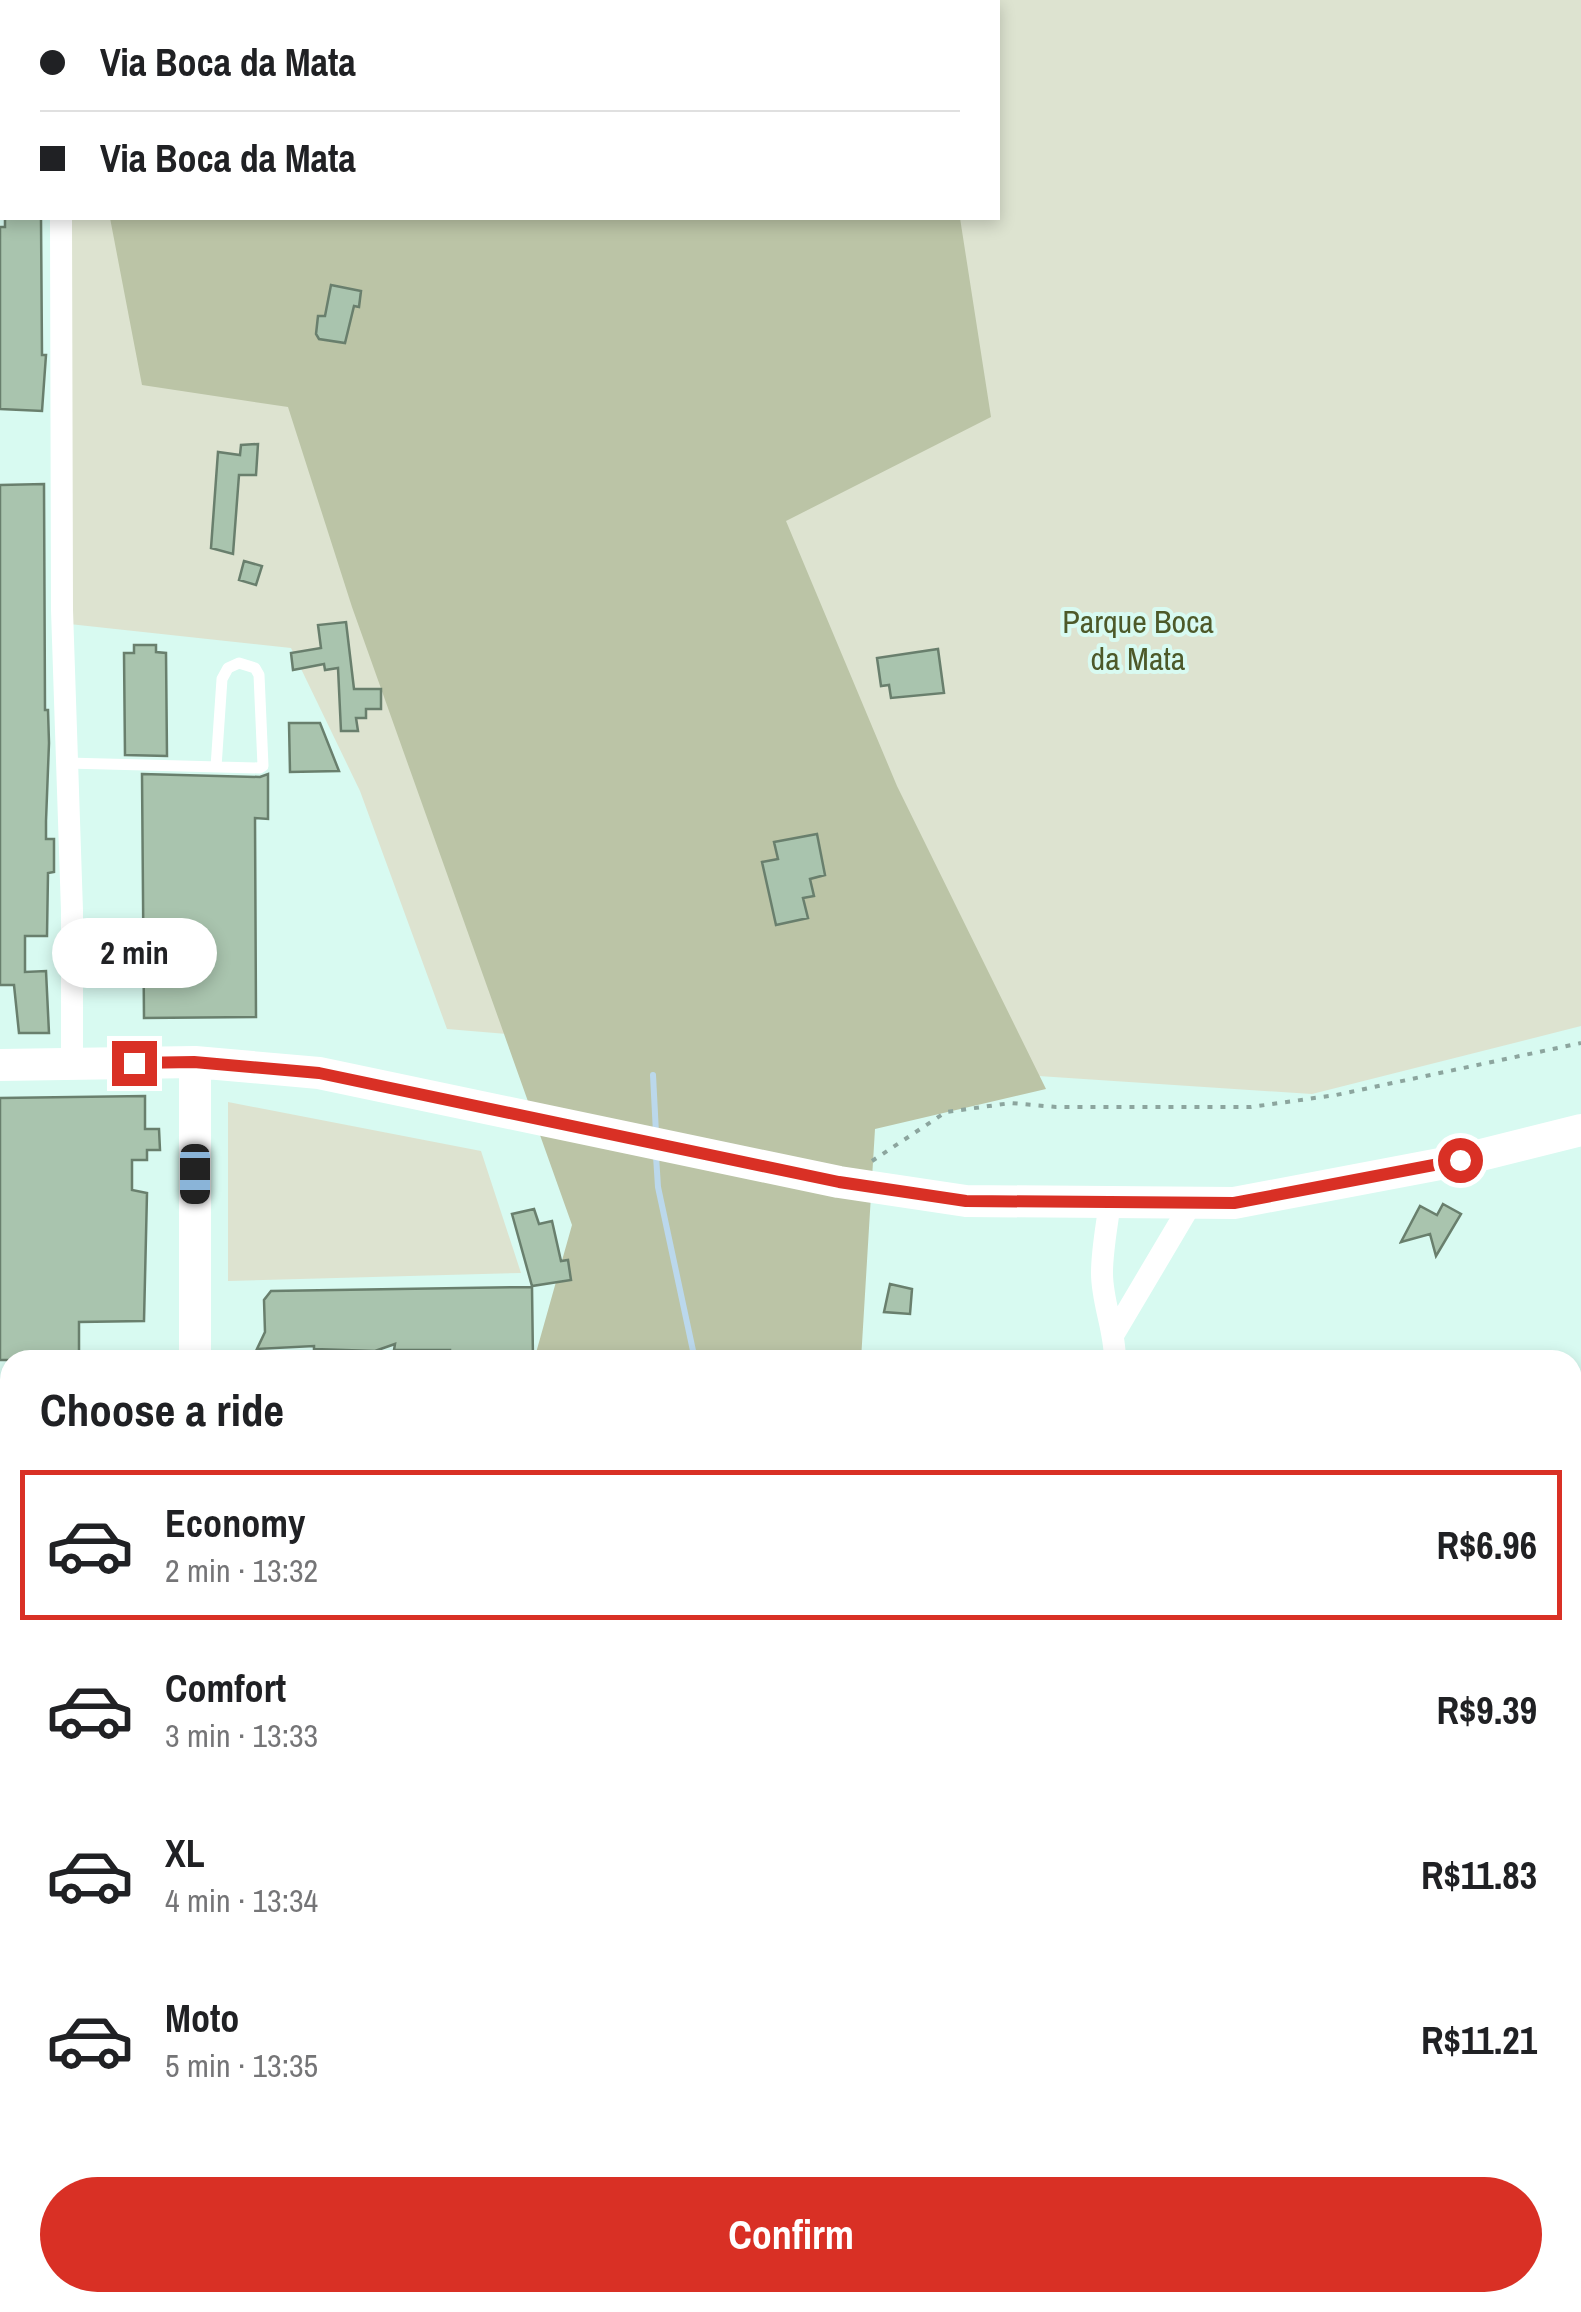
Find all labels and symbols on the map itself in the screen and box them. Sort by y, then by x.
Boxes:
park label: Parque Boca da Mata [1062,600,1214,680]
callout: 2 min [52,918,216,988]
route end [112,1041,157,1086]
route start [1438,1138,1483,1183]
car [180,1144,210,1204]

